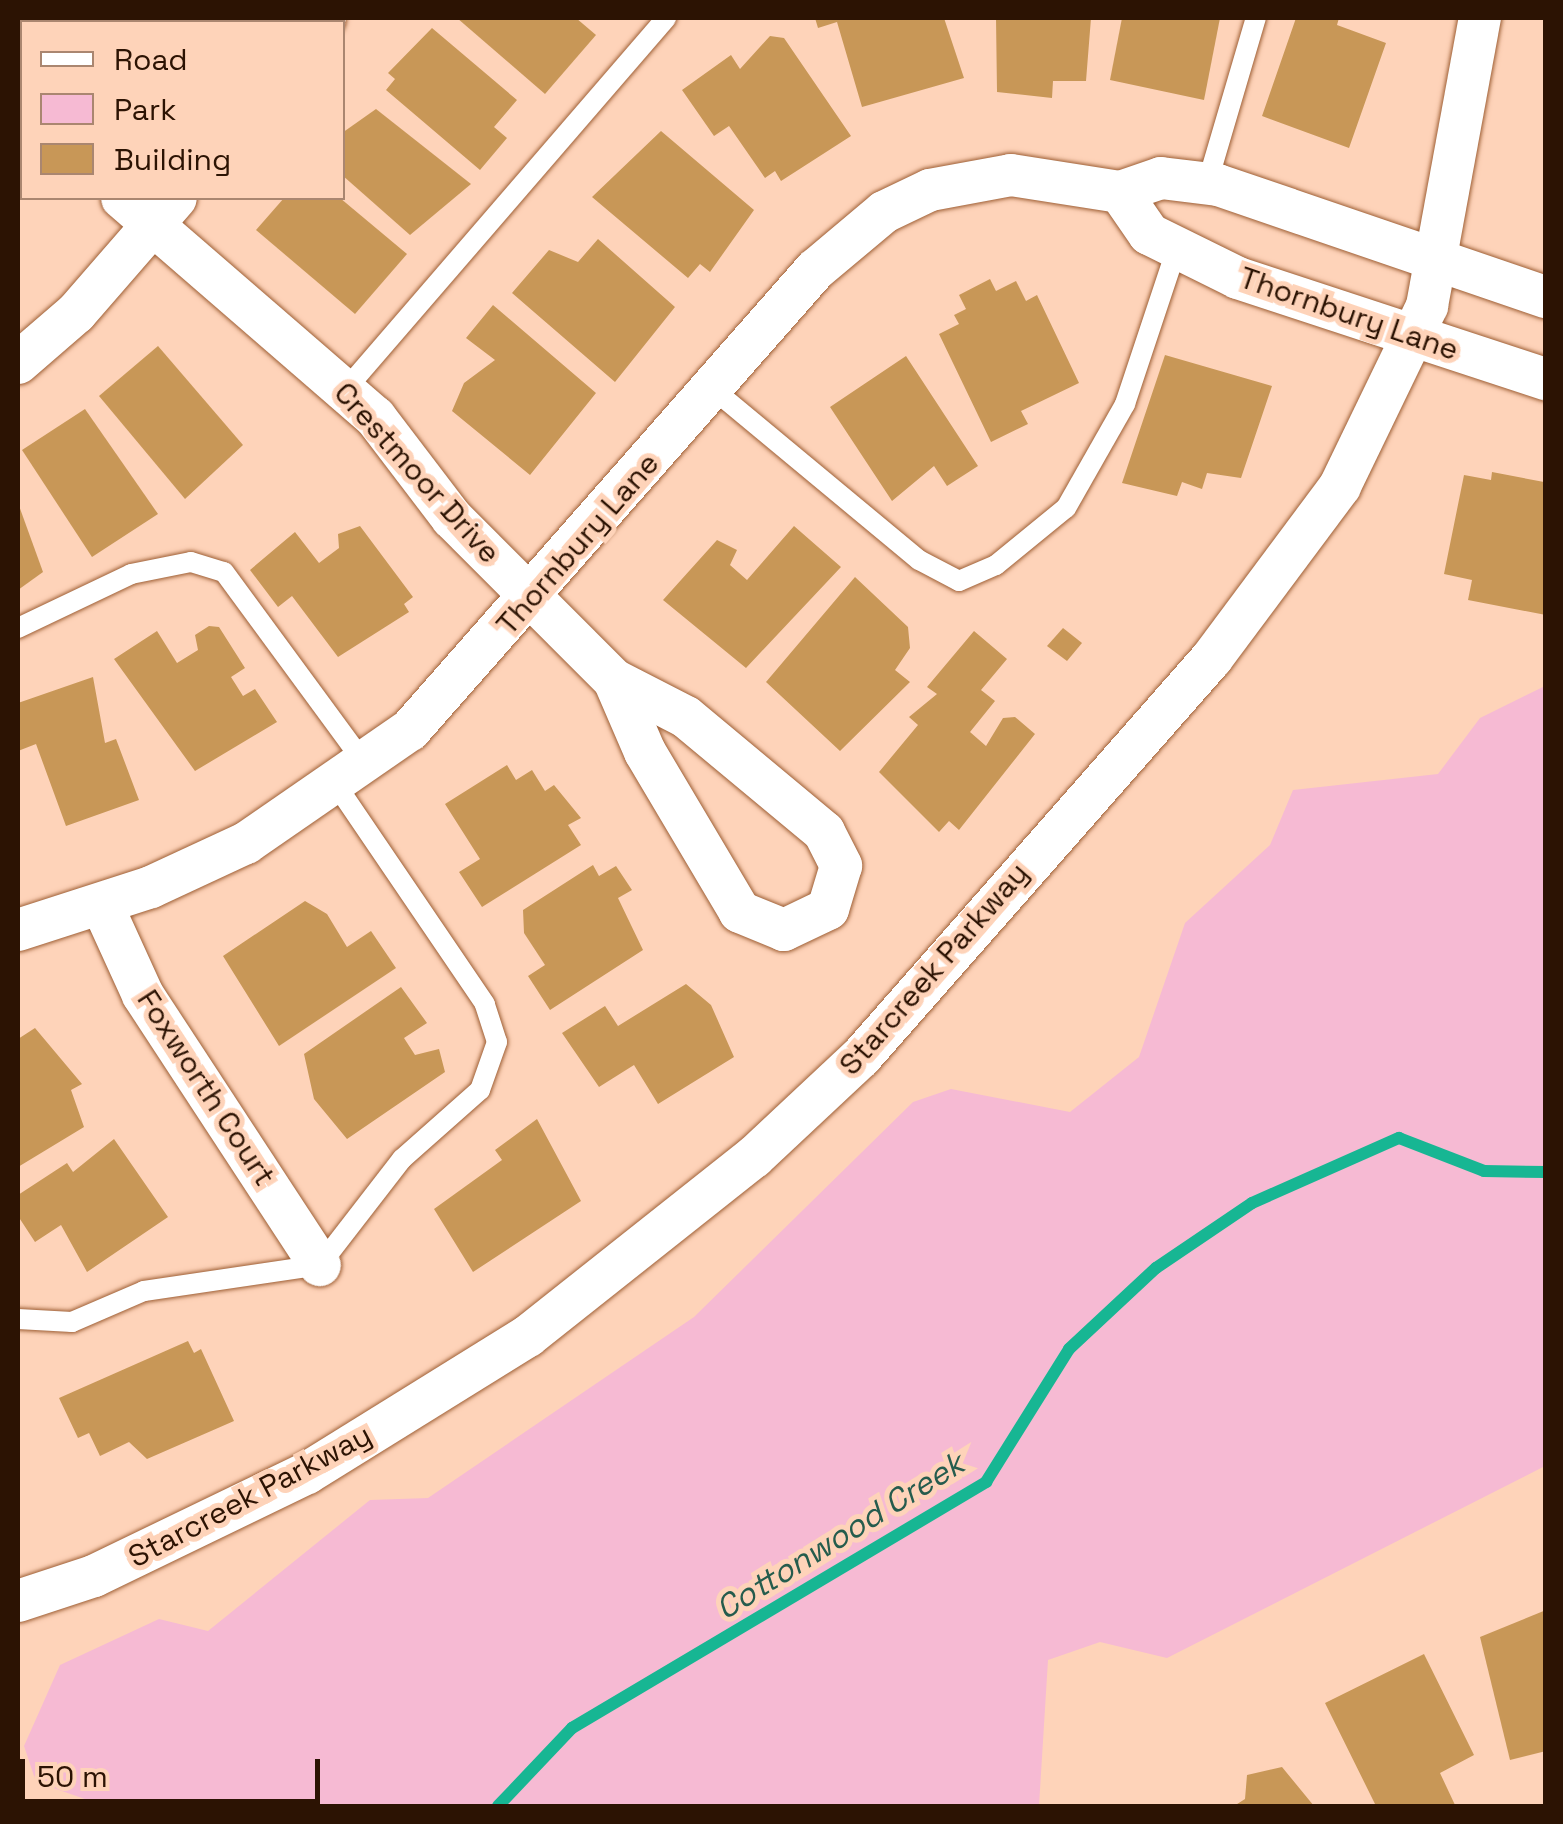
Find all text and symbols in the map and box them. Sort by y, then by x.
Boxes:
legend [20,20,345,200]
text: Road [114,40,188,79]
text: Park [114,90,176,129]
text: Building [114,140,231,179]
street label: Thornbury Lane [1235,260,1463,368]
street label: Crestmoor Drive [326,375,508,571]
street label: Thornbury Lane [489,446,667,642]
street label: Starcreek Parkway [832,855,1036,1083]
street label: Foxworth Court [129,983,283,1193]
street label: Starcreek Parkway [123,1417,377,1575]
water label: Cottonwood Creek [709,1444,971,1628]
scale bar [25,1739,325,1801]
text: 50 m [37,1757,108,1796]

